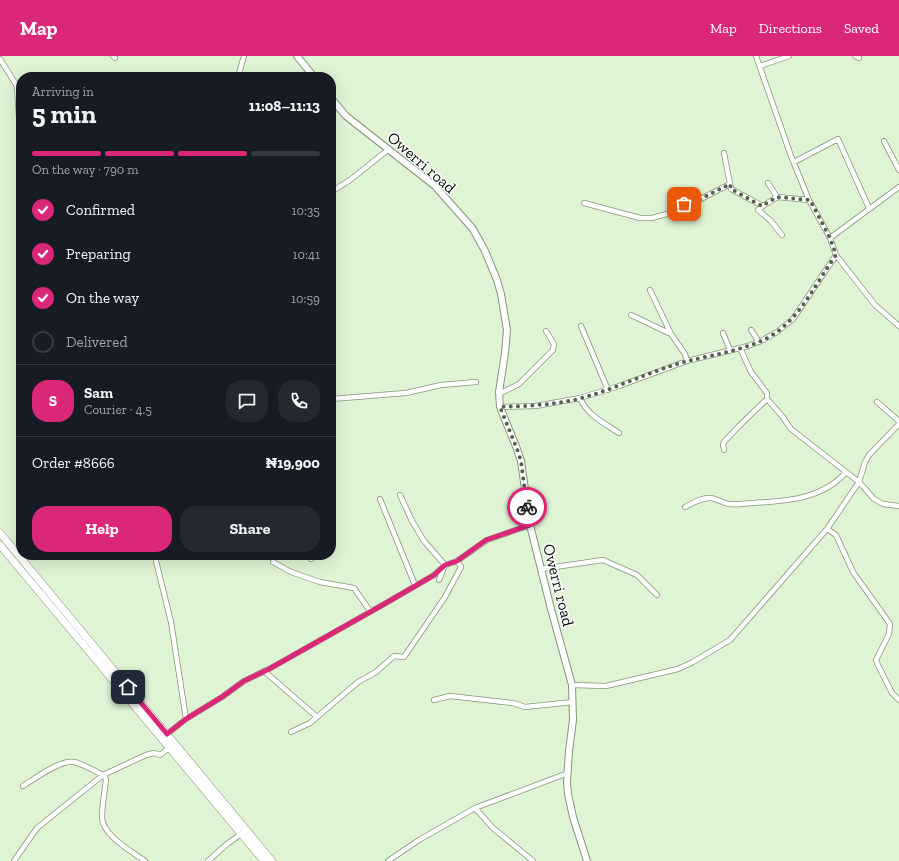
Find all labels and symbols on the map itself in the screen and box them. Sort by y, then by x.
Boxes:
street label: Owerri road [384,128,460,197]
pin [667,187,701,221]
courier [507,487,547,527]
street label: Owerri road [539,542,578,629]
pin [111,670,145,704]

